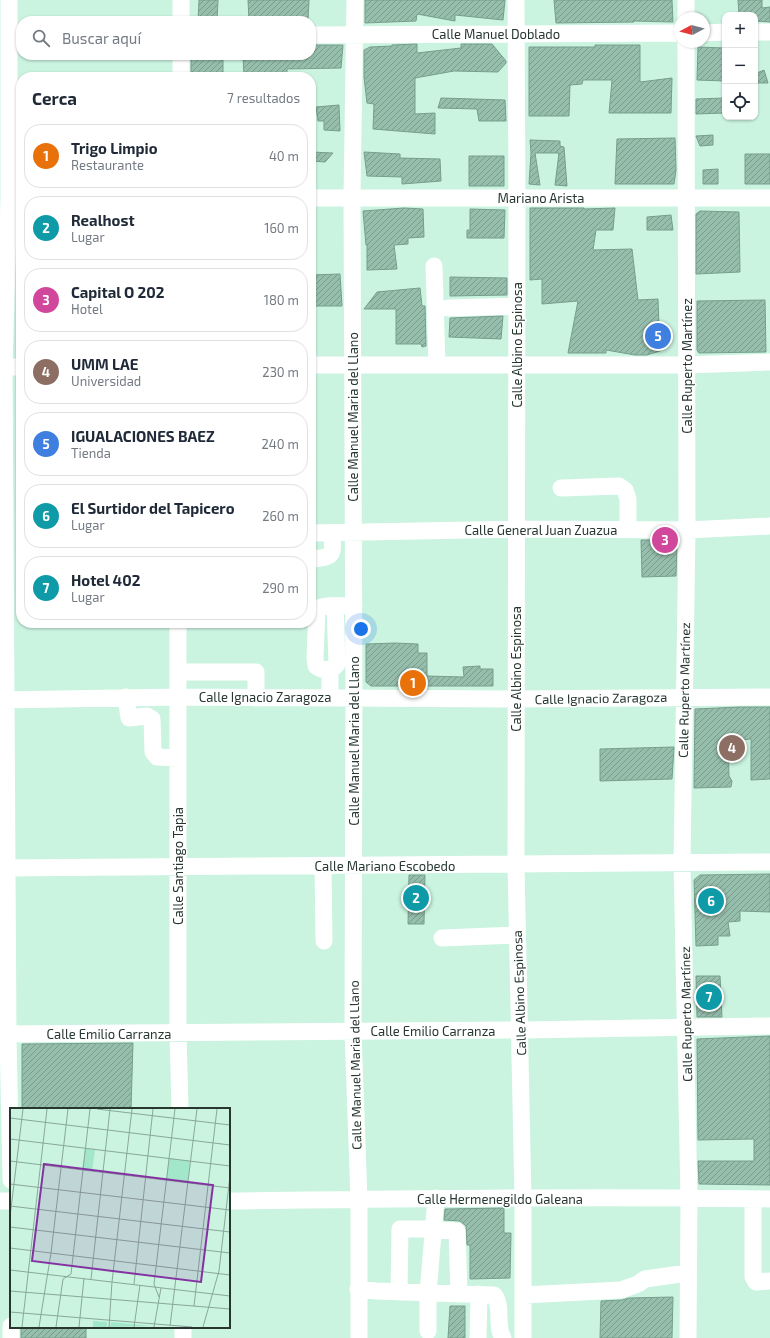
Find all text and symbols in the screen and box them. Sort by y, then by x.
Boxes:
north arrow [674,12,710,48]
map controls [722,12,758,120]
button: + [722,12,758,48]
search box [16,16,316,60]
street label: Calle Manuel Doblado [432,26,560,42]
icon: search [30,27,52,49]
text: Buscar aquí [62,29,141,47]
button: − [722,48,758,84]
button: locate [722,84,758,120]
text: Cerca [32,88,77,108]
text: 7 resultados [227,90,300,106]
text: Trigo Limpio [71,139,158,157]
text: 1 [43,148,49,164]
text: 40 m [269,148,299,164]
text: Restaurante [71,157,144,173]
street label: Mariano Arista [498,190,584,206]
text: Realhost [71,211,135,229]
text: 2 [42,220,50,236]
text: 160 m [264,220,299,236]
text: Lugar [71,229,105,245]
street label: Calle Albino Espinosa [509,282,525,408]
text: Capital O 202 [71,283,165,301]
text: 3 [42,292,50,308]
text: 180 m [264,292,299,308]
street label: Calle Ruperto Martínez [679,298,695,434]
text: Hotel [71,301,103,317]
pin: 5 [645,321,671,351]
street label: Calle Manuel Maria del Llano [345,332,361,502]
text: UMM LAE [71,355,139,373]
text: 4 [42,364,50,380]
text: 230 m [262,364,299,380]
text: Universidad [71,373,141,389]
text: IGUALACIONES BAEZ [71,427,215,445]
text: 5 [42,436,50,452]
text: 240 m [262,436,299,452]
text: Tienda [71,445,111,461]
text: El Surtidor del Tapicero [71,499,234,517]
text: 6 [42,508,50,524]
text: 260 m [262,508,299,524]
text: Lugar [71,517,105,533]
street label: Calle General Juan Zuazua [465,522,617,538]
pin: 3 [652,525,678,555]
text: Hotel 402 [71,571,140,589]
text: 7 [43,580,49,596]
text: 290 m [262,580,299,596]
text: Lugar [71,589,105,605]
street label: Calle Albino Espinosa [508,606,524,732]
your location [351,619,371,639]
street label: Calle Ruperto Martínez [675,622,693,758]
street label: Calle Manuel Maria del Llano [346,656,362,826]
pin: 1 [400,668,426,698]
street label: Calle Ignacio Zaragoza [199,689,331,705]
street label: Calle Ignacio Zaragoza [535,689,667,707]
pin: 4 [719,733,745,763]
street label: Calle Santiago Tapia [170,807,186,925]
street label: Calle Mariano Escobedo [315,858,455,874]
pin: 2 [403,883,429,913]
pin: 6 [698,886,724,916]
street label: Calle Albino Espinosa [509,930,529,1056]
street label: Calle Ruperto Martínez [677,946,695,1082]
street label: Calle Manuel Maria del Llano [346,980,364,1150]
pin: 7 [696,982,722,1012]
street label: Calle Emilio Carranza [371,1023,495,1039]
street label: Calle Emilio Carranza [47,1026,171,1042]
inset map [10,1108,230,1328]
street label: Calle Hermenegildo Galeana [417,1191,583,1207]

